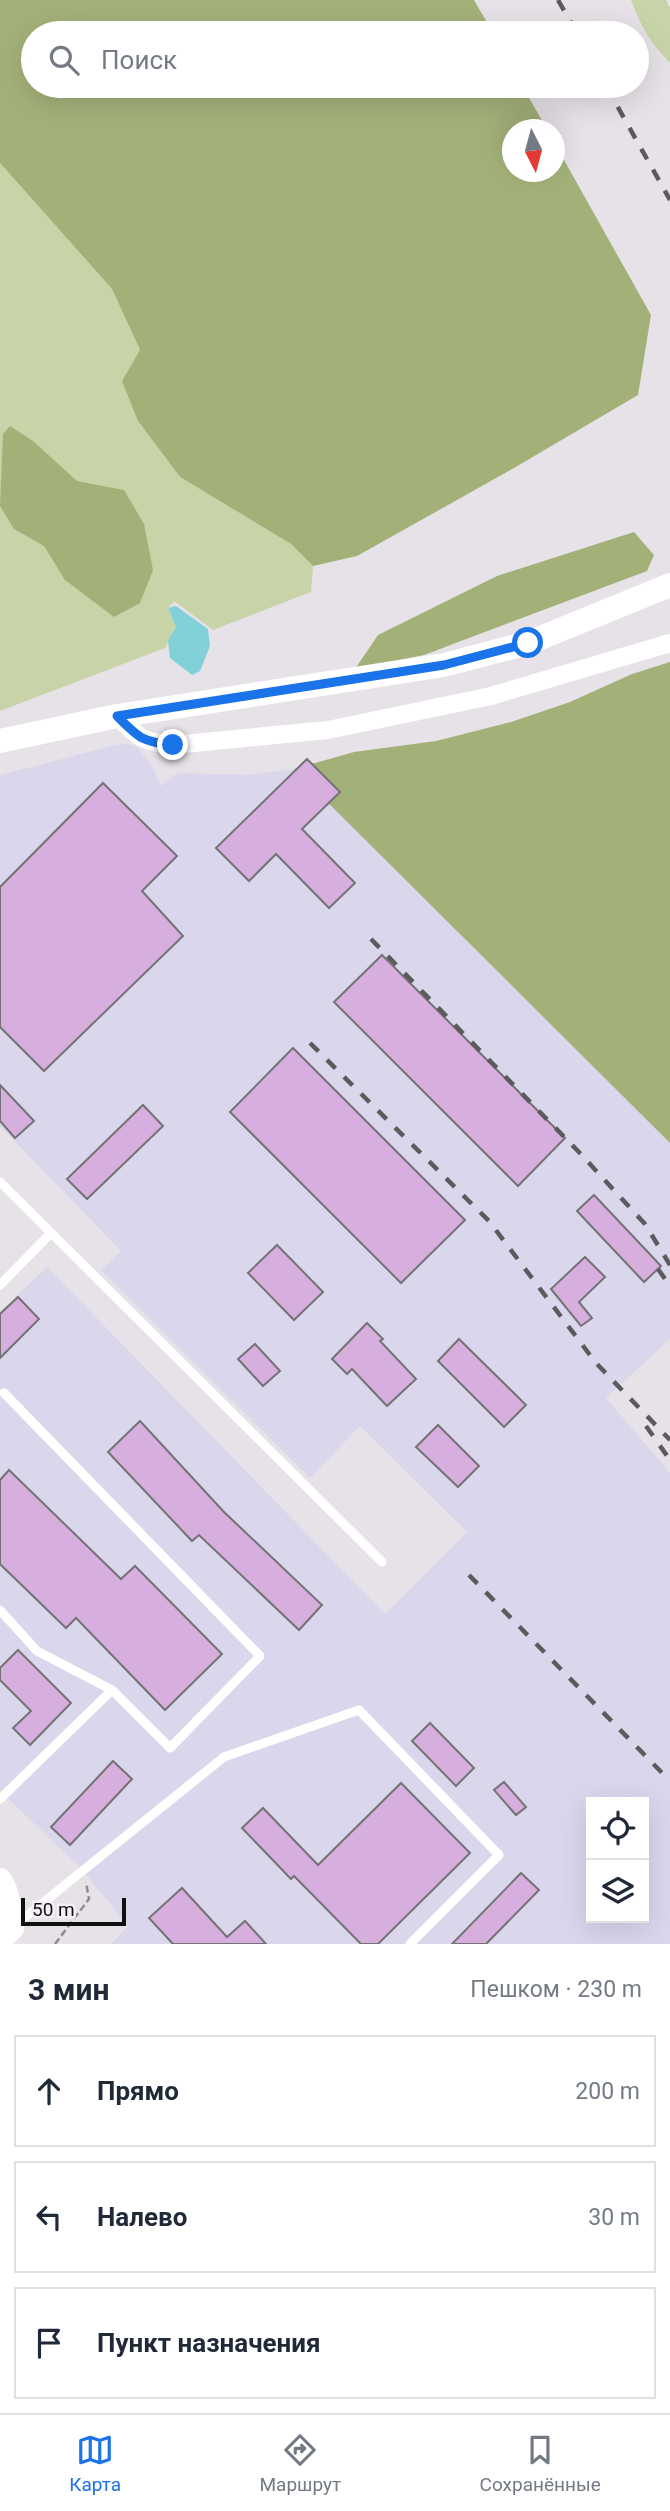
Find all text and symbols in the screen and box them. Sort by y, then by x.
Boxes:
search box [21,21,649,98]
icon: search [45,41,83,79]
text: Поиск [101,45,177,75]
north arrow [502,119,565,182]
route start [512,627,543,658]
route end [157,729,188,760]
map controls [586,1797,649,1923]
button: locate [586,1797,649,1860]
button: layers [586,1860,649,1923]
scale bar [21,1895,126,1927]
text: 50 m [32,1898,75,1921]
text: 3 мин [28,1972,109,2007]
text: Пешком · 230 m [470,1976,642,2003]
icon: ahead [30,2072,68,2110]
text: Прямо [97,2076,179,2106]
text: 200 m [575,2078,640,2105]
icon: left [30,2198,68,2236]
text: Налево [97,2202,187,2232]
text: 30 m [588,2204,640,2231]
icon: arrive [30,2324,68,2362]
text: Пункт назначения [97,2328,321,2358]
tab: Карта [69,2431,121,2496]
tab: Маршрут [259,2431,341,2496]
tab: Сохранённые [480,2431,601,2496]

